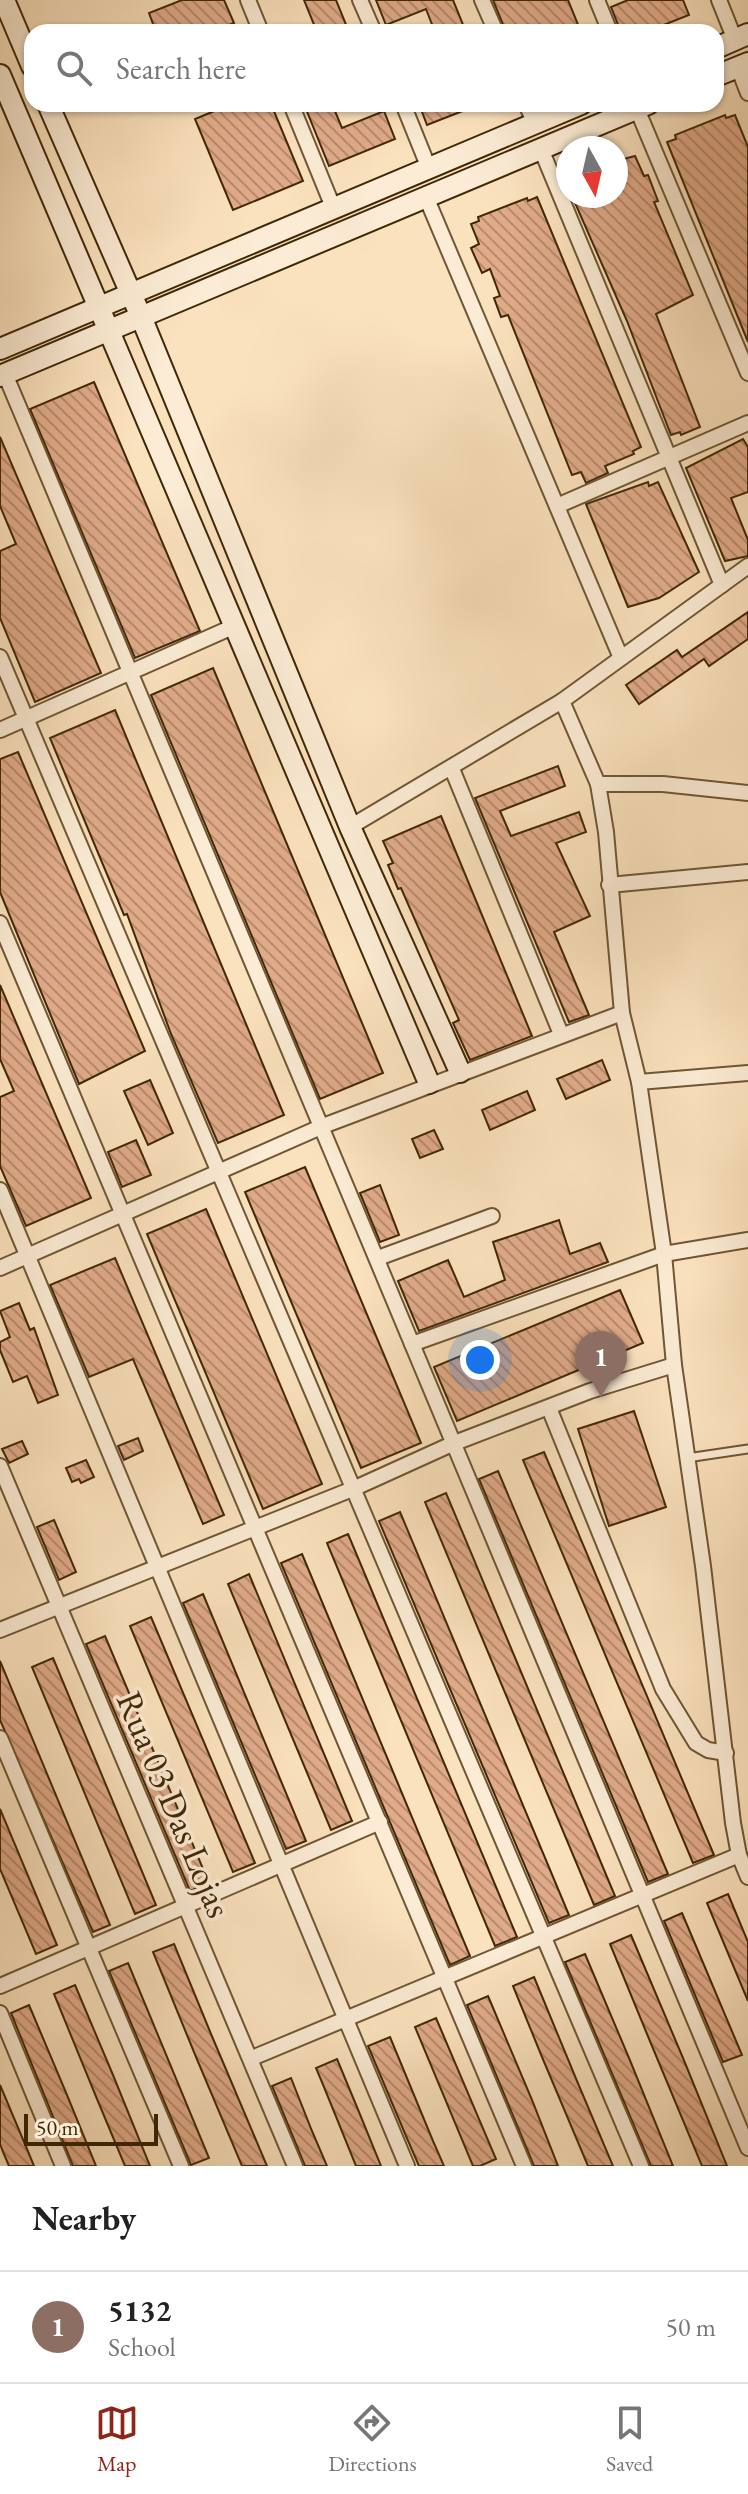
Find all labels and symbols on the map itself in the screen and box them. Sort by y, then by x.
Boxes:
north arrow [556,136,628,208]
pin: 1 [575,1331,627,1397]
your location [460,1340,500,1380]
street label: Rua 03 Das Lojas [106,1684,243,1924]
scale bar [24,2110,158,2146]

